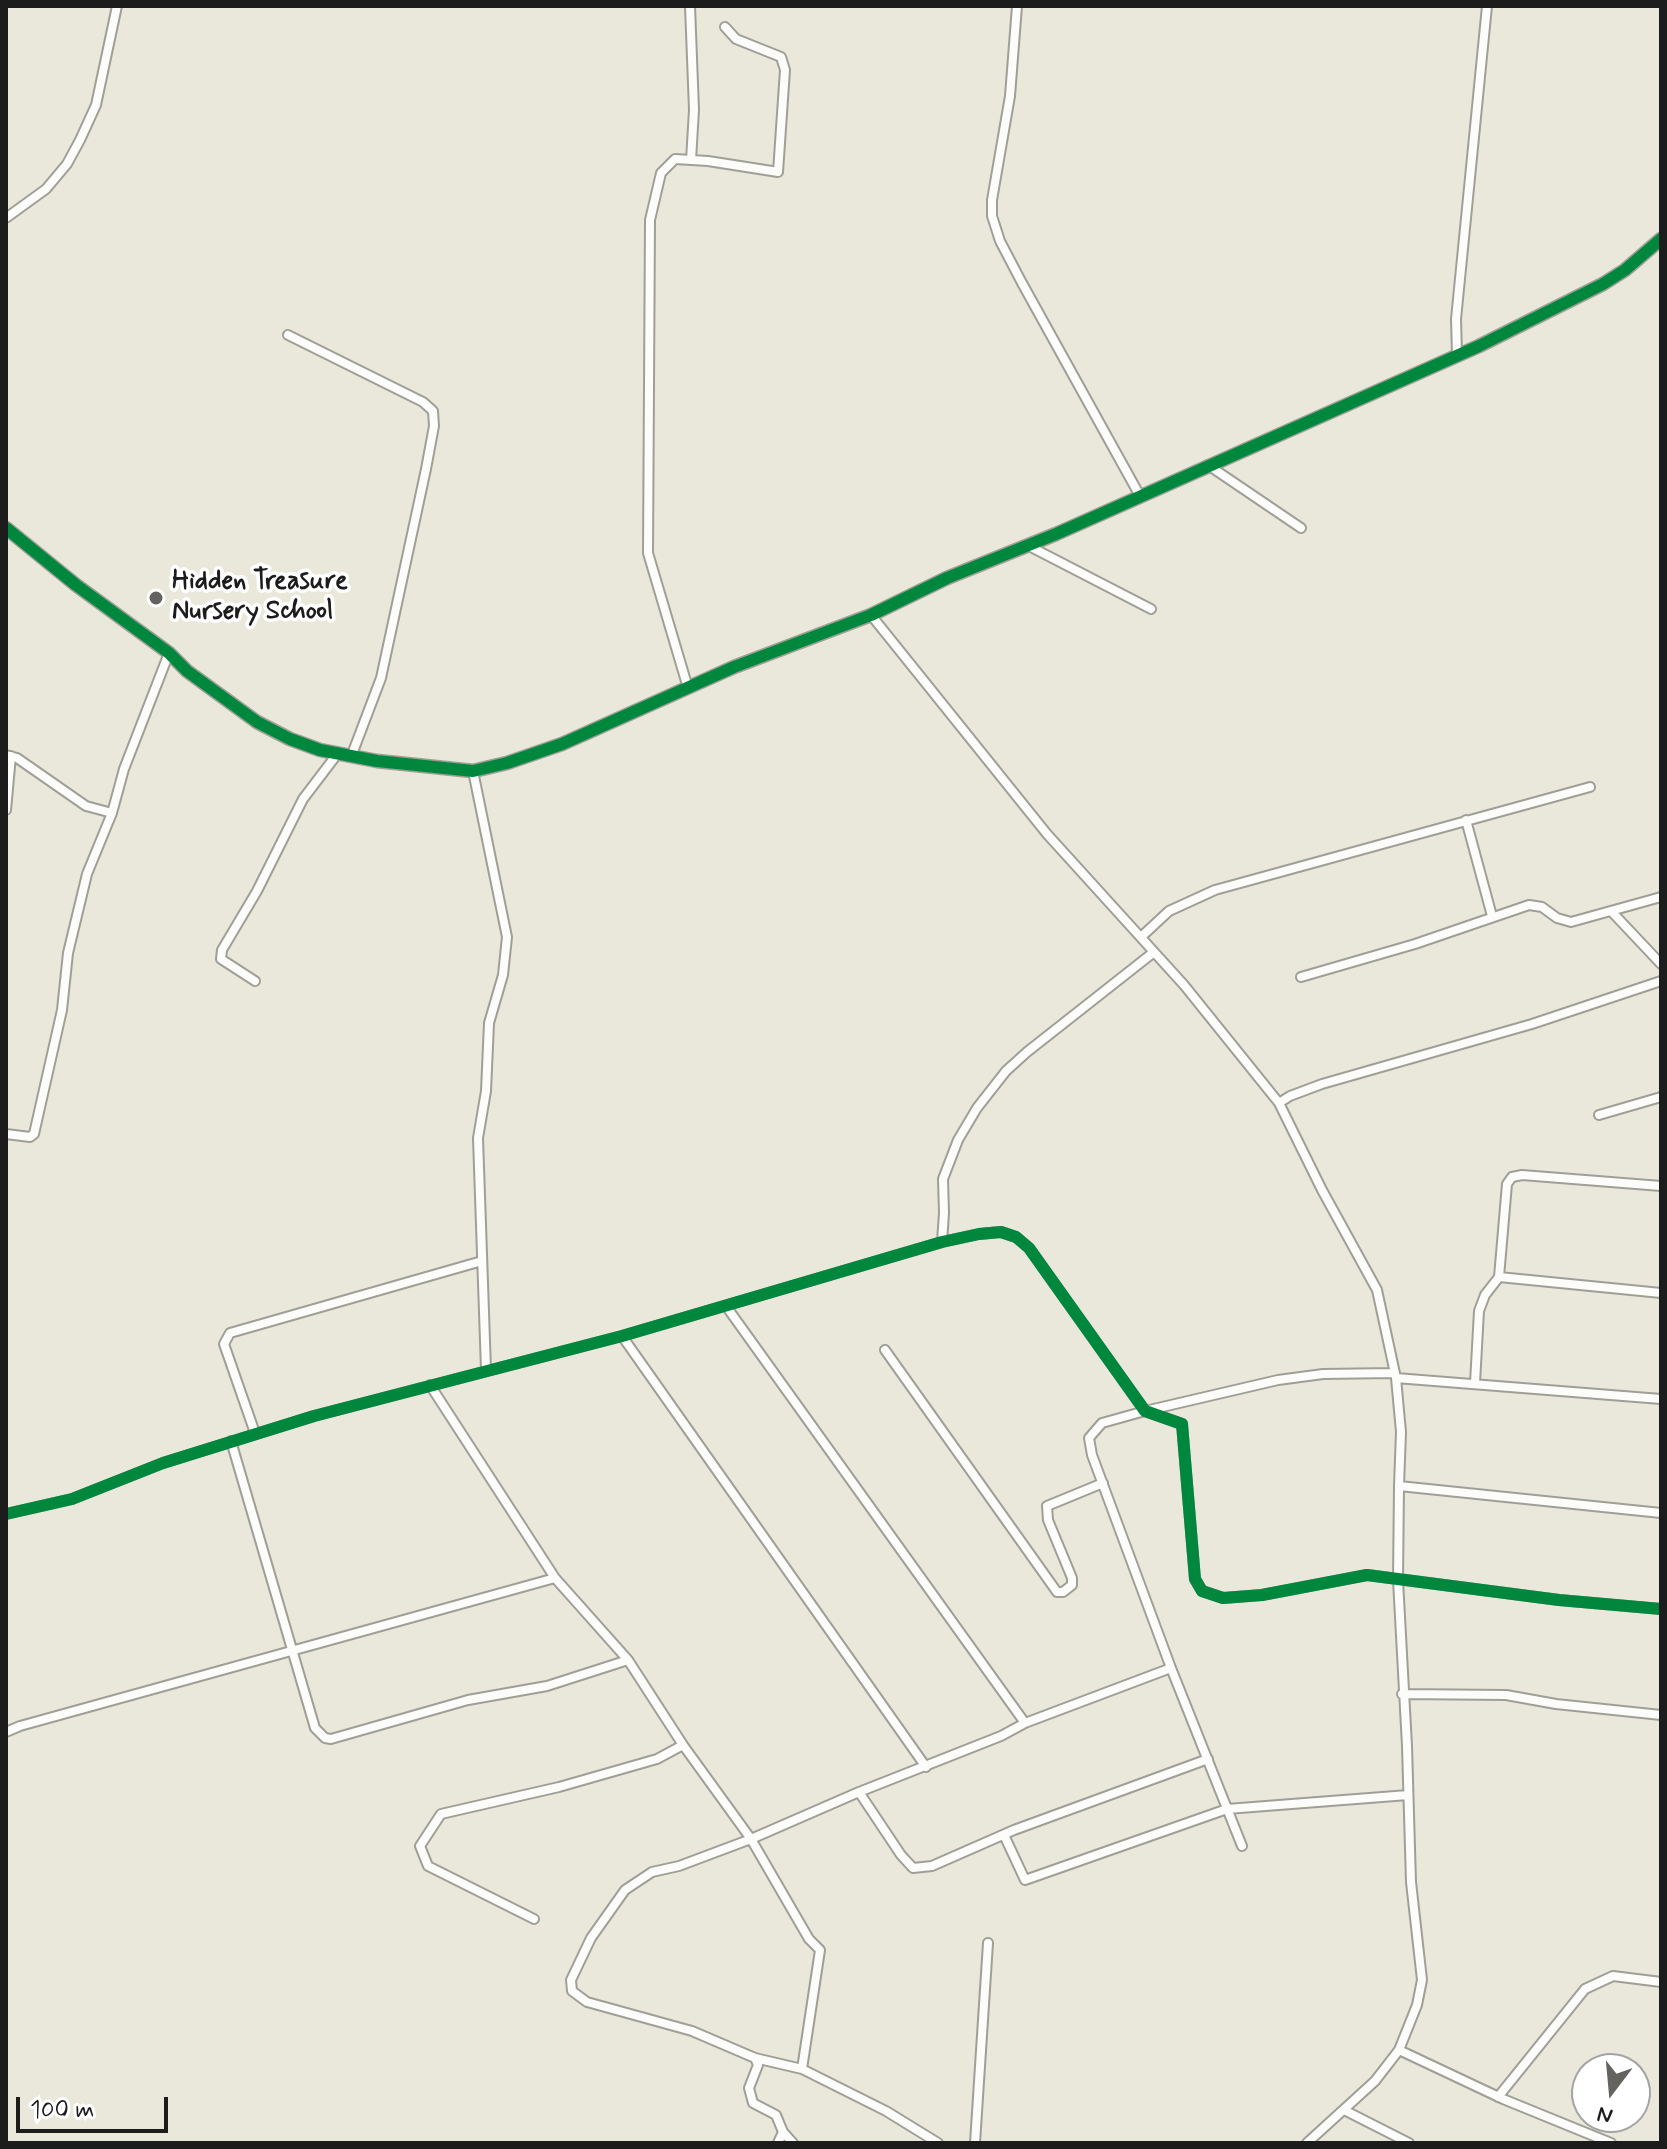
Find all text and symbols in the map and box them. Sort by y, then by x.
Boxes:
place label: Hidden Treasure Nursery School [172,567,348,628]
marker: Hidden Treasure Nursery School [147,589,165,607]
north arrow [1571,2053,1651,2133]
scale bar [20,2081,172,2131]
text: 100 m [30,2095,94,2126]
text: N [1594,2099,1616,2130]

